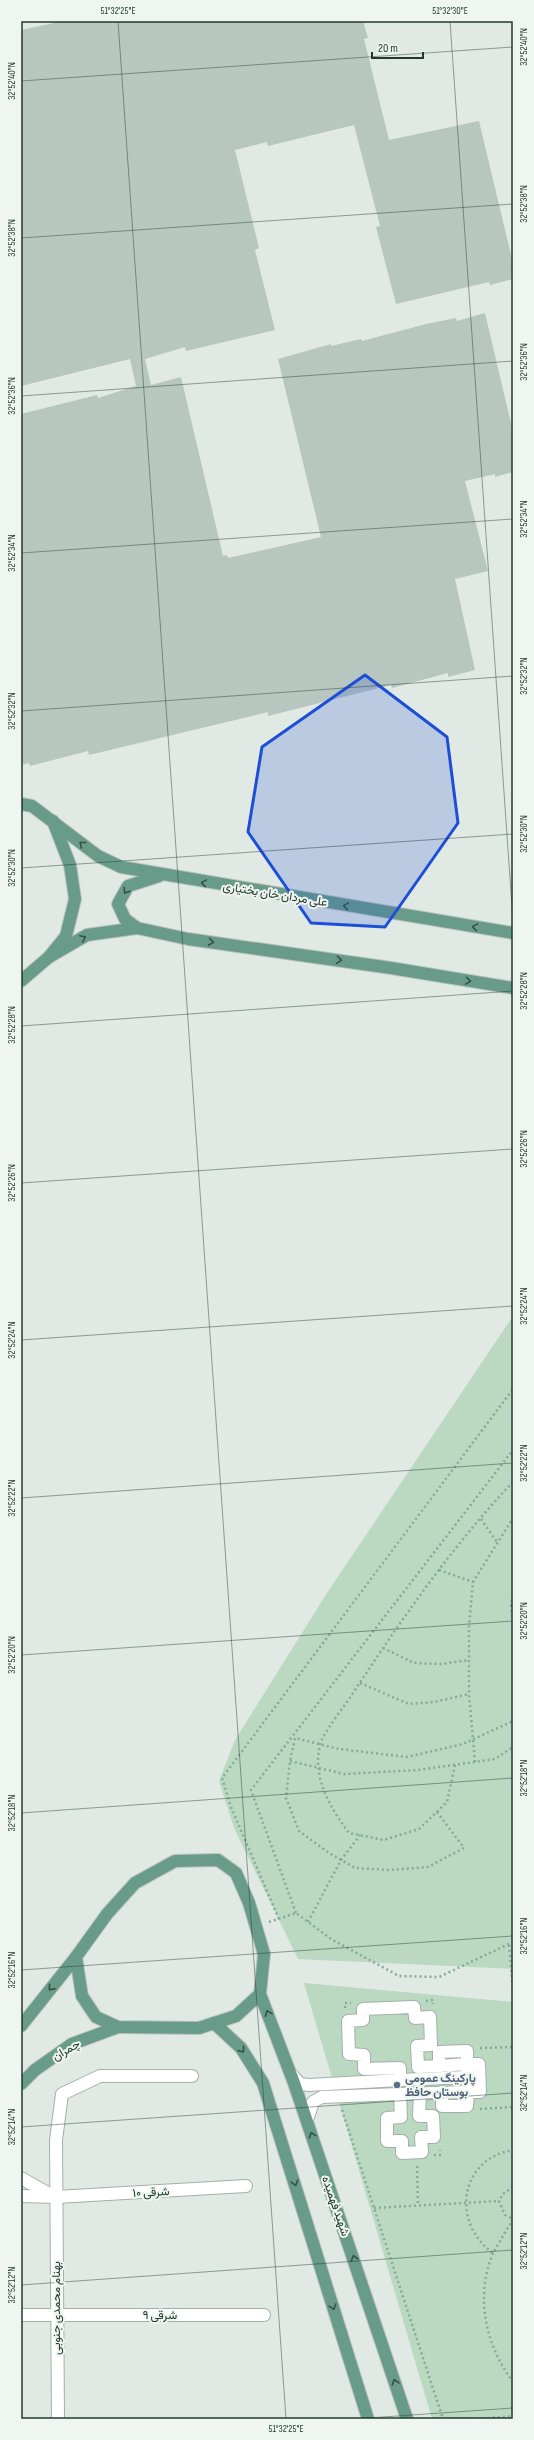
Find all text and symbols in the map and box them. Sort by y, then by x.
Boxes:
text: 51°32'25"E [100,5,136,17]
text: 51°32'30"E [432,5,468,17]
text: 32°52'40"N [518,28,530,66]
scale bar [372,34,423,60]
text: 20 m [378,41,398,56]
text: 32°52'40"N [6,62,18,100]
text: 32°52'38"N [518,185,530,223]
text: 32°52'38"N [6,219,18,257]
text: 32°52'36"N [518,343,530,381]
text: 32°52'36"N [6,377,18,415]
text: 32°52'34"N [518,500,530,538]
text: 32°52'34"N [6,534,18,572]
text: 32°52'32"N [518,657,530,695]
text: 32°52'32"N [6,692,18,730]
text: 32°52'30"N [518,815,530,853]
one-way arrow [80,841,87,848]
text: 32°52'30"N [6,849,18,887]
one-way arrow [201,879,207,888]
street label: علی مردان خان بختیاری [222,879,328,910]
one-way arrow [123,887,131,894]
one-way arrow [343,902,349,910]
one-way arrow [471,923,478,932]
one-way arrow [79,935,86,943]
one-way arrow [207,937,214,946]
one-way arrow [336,955,342,964]
text: 32°52'28"N [518,972,530,1010]
one-way arrow [465,976,471,984]
text: 32°52'28"N [6,1006,18,1044]
text: 32°52'26"N [518,1130,530,1168]
text: 32°52'26"N [6,1164,18,1202]
text: 32°52'24"N [518,1287,530,1325]
text: 32°52'24"N [6,1321,18,1359]
text: 32°52'22"N [518,1444,530,1482]
text: 32°52'22"N [6,1479,18,1517]
text: 32°52'20"N [518,1602,530,1640]
text: 32°52'20"N [6,1636,18,1674]
text: 32°52'18"N [518,1760,530,1796]
text: 32°52'18"N [6,1795,18,1831]
text: 32°52'16"N [518,1918,530,1954]
text: 32°52'16"N [6,1952,18,1988]
one-way arrow [49,1983,56,1990]
one-way arrow [264,2010,272,2017]
street label: چمران [50,2036,83,2064]
one-way arrow [237,2046,244,2053]
place label: پارکینگ عمومی بوستان حافظ [405,2071,476,2100]
text: 32°52'14"N [518,2075,530,2111]
marker: پارکینگ عمومی بوستان حافظ [392,2080,402,2090]
text: 32°52'14"N [6,2109,18,2145]
one-way arrow [309,2132,317,2139]
street label: شهید فهمیده [318,2174,353,2238]
one-way arrow [290,2179,299,2186]
street label: ۱۰ شرقی [132,2184,170,2201]
text: 32°52'12"N [518,2233,530,2269]
one-way arrow [350,2255,359,2262]
street label: بهنام محمدی جنوبی [49,2261,64,2355]
text: 32°52'12"N [6,2267,18,2303]
one-way arrow [328,2303,337,2310]
street label: ۹ شرقی [143,2308,177,2323]
one-way arrow [391,2379,400,2386]
text: 51°32'25"E [268,2423,304,2435]

